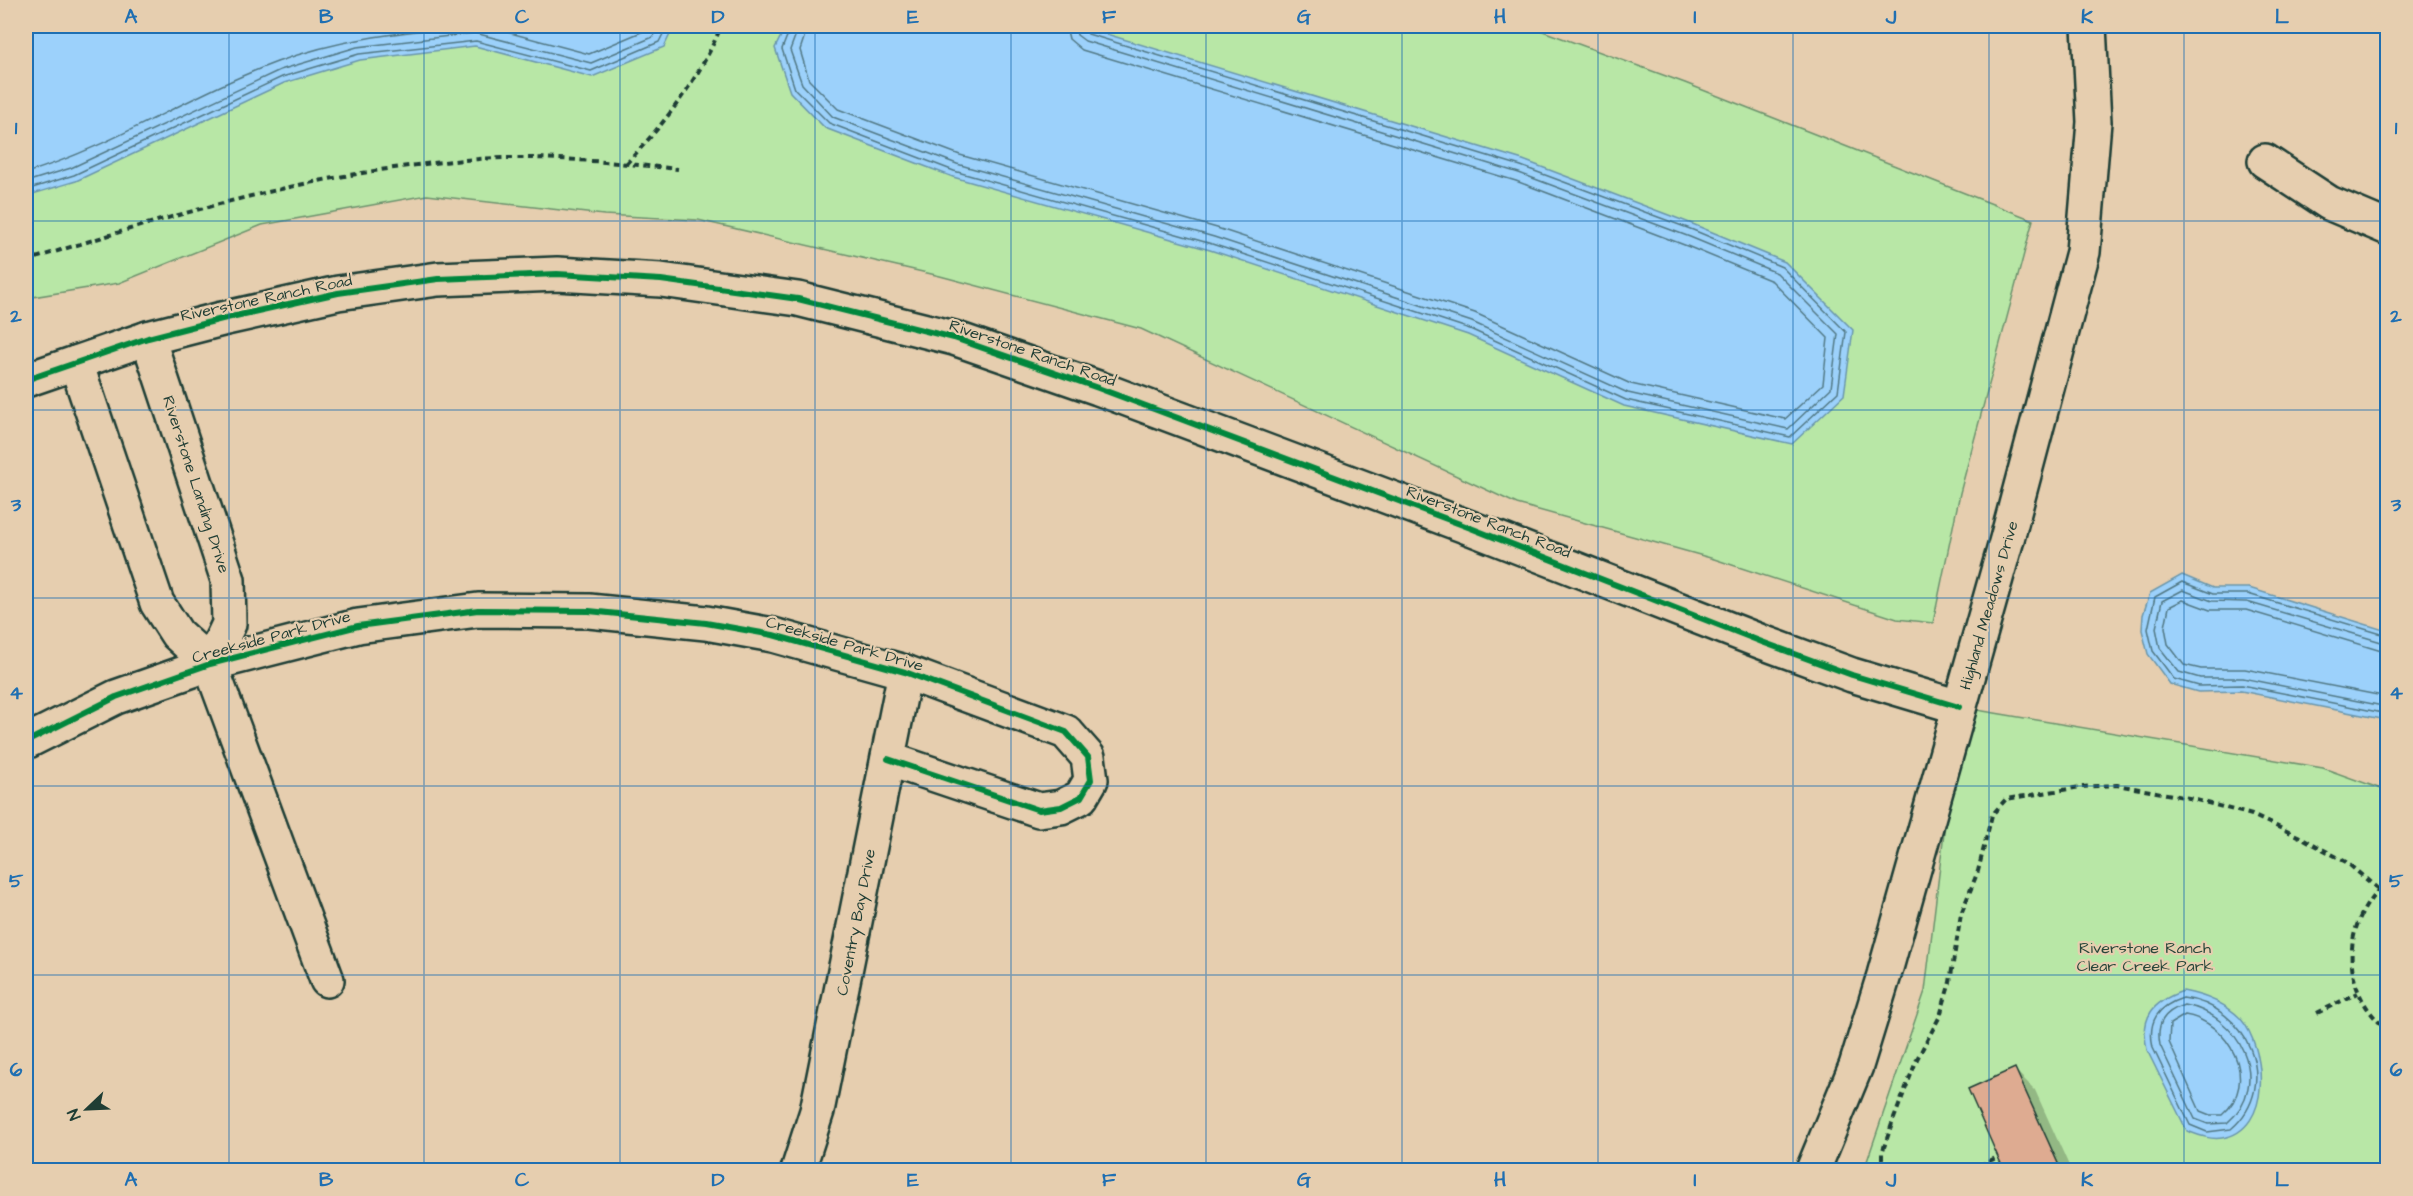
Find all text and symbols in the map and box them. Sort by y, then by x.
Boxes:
text: A [125,3,138,31]
text: B [319,3,334,31]
text: C [515,3,530,31]
text: D [712,3,725,31]
text: E [907,3,919,31]
text: F [1102,3,1117,31]
text: G [1297,3,1311,31]
text: H [1494,3,1506,31]
text: I [1693,3,1697,31]
text: J [1885,3,1897,31]
text: K [2081,3,2094,31]
text: L [2275,3,2289,31]
text: 1 [15,114,18,142]
text: 1 [2395,114,2398,142]
street label: Riverstone Ranch Road [178,269,354,327]
text: 2 [9,302,22,330]
text: 2 [2389,302,2402,330]
street label: Riverstone Ranch Road [946,314,1119,392]
street label: Riverstone Landing Drive [156,393,235,576]
street label: Riverstone Ranch Road [1403,480,1574,564]
text: 3 [10,491,22,519]
text: 3 [2390,491,2402,519]
street label: Highland Meadows Drive [1954,518,2025,693]
street label: Creekside Park Drive [190,605,353,669]
street label: Creekside Park Drive [763,611,926,677]
text: 4 [9,679,23,707]
text: 4 [2389,679,2403,707]
street label: Coventry Bay Drive [831,847,882,998]
text: 5 [9,867,24,895]
text: 5 [2389,867,2404,895]
park label: Riverstone Ranch Clear Creek Park [2077,937,2213,977]
text: 6 [10,1056,23,1084]
text: 6 [2390,1056,2403,1084]
north arrow [57,1079,117,1139]
text: N [62,1106,86,1123]
text: A [125,1166,138,1194]
text: B [319,1166,334,1194]
text: C [515,1166,530,1194]
text: D [712,1166,725,1194]
text: E [907,1166,919,1194]
text: F [1102,1166,1117,1194]
text: G [1297,1166,1311,1194]
text: H [1494,1166,1506,1194]
text: I [1693,1166,1697,1194]
text: J [1885,1166,1897,1194]
text: K [2081,1166,2094,1194]
text: L [2275,1166,2289,1194]

